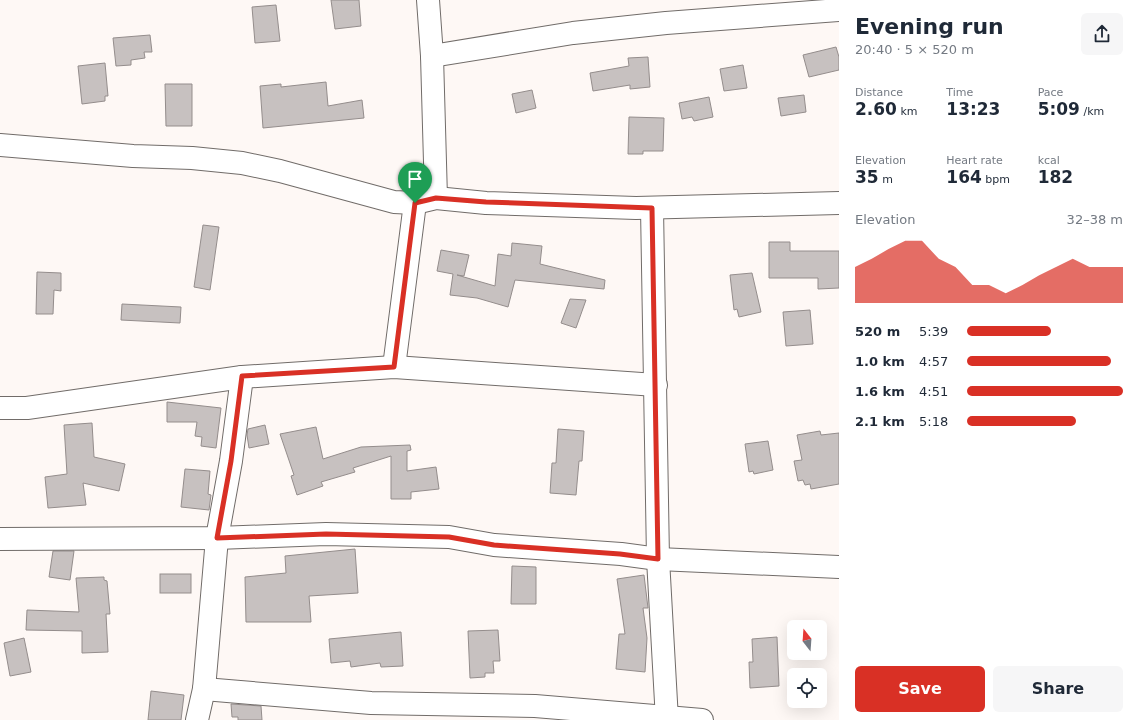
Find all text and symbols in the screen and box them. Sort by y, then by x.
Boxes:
button: share [1081,13,1123,55]
text: Evening run [855,14,1004,39]
text: 20:40 · 5 × 520 m [855,42,974,57]
text: Distance [855,86,903,99]
text: Time [946,86,973,99]
text: Pace [1038,86,1063,99]
text: 2.60 [855,99,897,119]
text: 13:23 [946,99,1000,119]
text: 5:09 [1038,99,1080,119]
text: km [897,105,918,118]
text: /km [1080,105,1104,118]
text: Elevation [855,154,906,167]
text: Heart rate [946,154,1003,167]
text: kcal [1038,154,1060,167]
pin [398,162,432,203]
text: 35 [855,167,879,187]
text: 164 [946,167,982,187]
text: 182 [1038,167,1073,187]
icon: arrive [404,168,426,190]
text: m [879,173,893,186]
text: bpm [982,173,1010,186]
text: Elevation [855,212,915,227]
text: 32–38 m [1067,212,1123,227]
text: 520 m [855,324,900,339]
text: 5:39 [919,324,948,339]
text: 1.0 km [855,354,905,369]
text: 4:57 [919,354,948,369]
text: 1.6 km [855,384,905,399]
text: 4:51 [919,384,948,399]
text: 2.1 km [855,414,905,429]
text: 5:18 [919,414,948,429]
north arrow [787,620,827,660]
map controls [787,620,827,708]
button: Save [855,666,985,712]
button: Share [993,666,1123,712]
button: locate [787,668,827,708]

